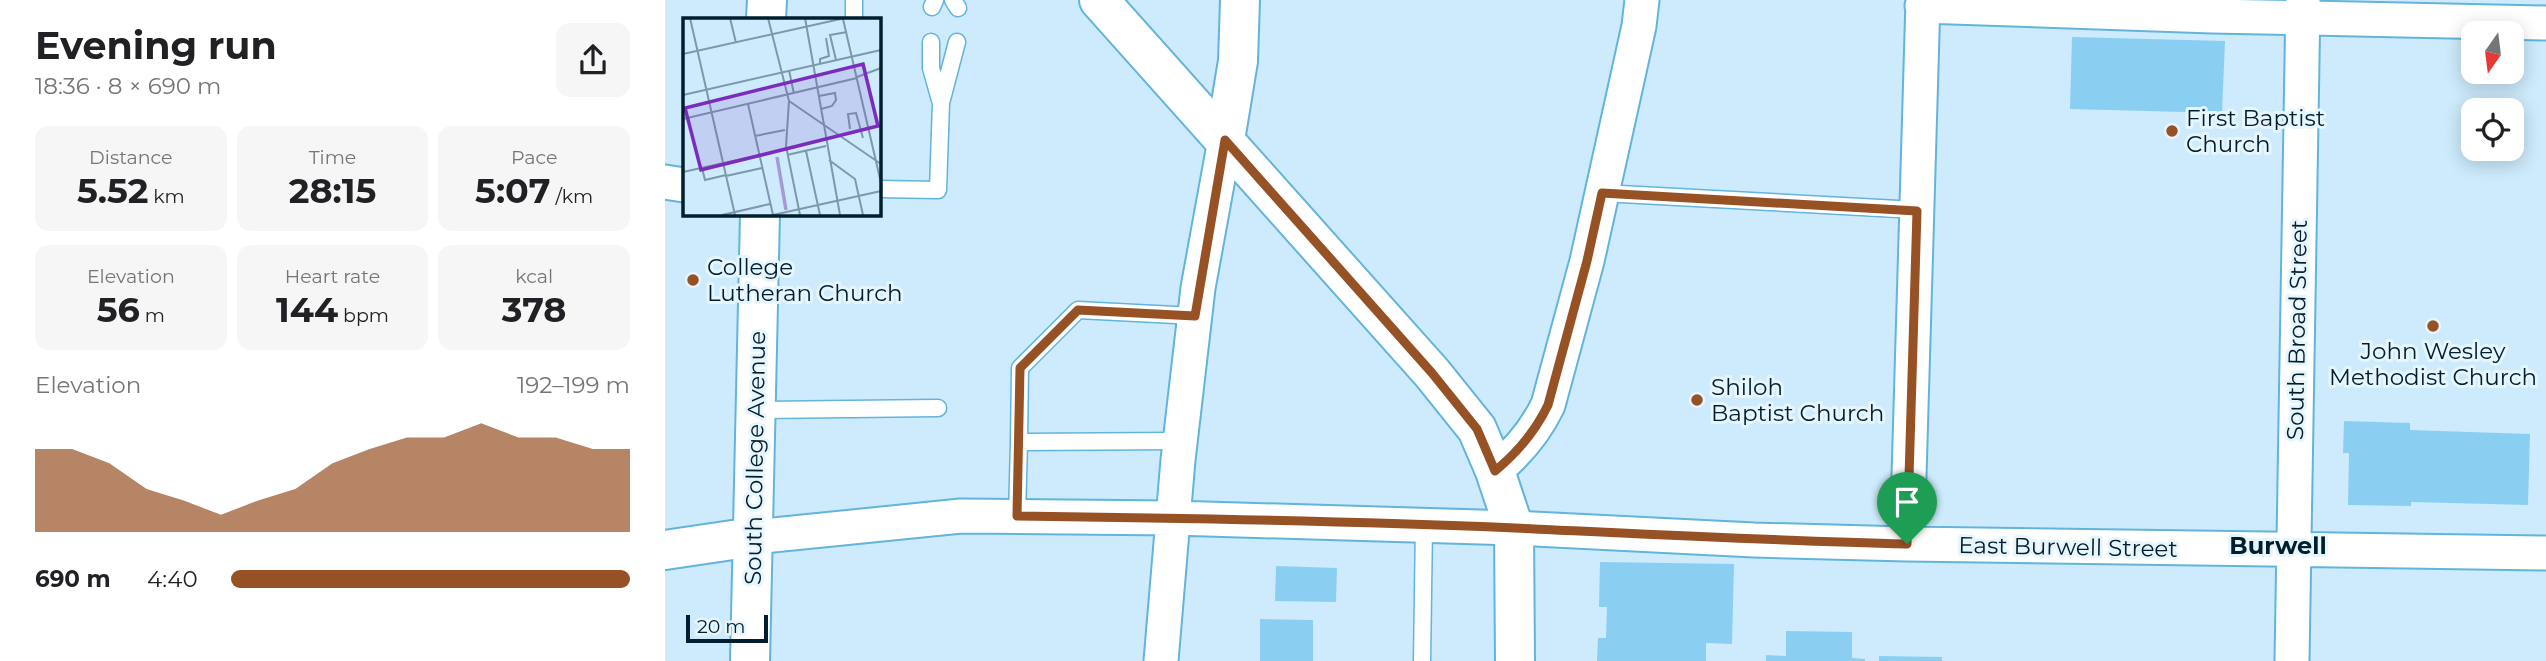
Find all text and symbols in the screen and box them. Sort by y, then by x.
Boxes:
inset map [683,18,880,215]
north arrow [2461,21,2523,84]
map controls [2461,21,2524,161]
text: Evening run [35,22,277,69]
button: share [556,23,630,97]
text: 18:36 · 8 × 690 m [35,72,221,100]
button: locate [2461,98,2524,161]
place label: First Baptist Church [2186,104,2325,158]
marker: First Baptist Church [2164,123,2180,139]
text: Distance [89,146,173,169]
text: Time [309,146,356,169]
text: Pace [511,146,557,169]
text: 5.52 [77,169,148,212]
text: 28:15 [289,169,376,212]
text: 5:07 [475,169,550,212]
text: km [148,185,185,208]
text: /km [550,185,593,208]
street label: South Broad Street [2281,220,2313,440]
place label: College Lutheran Church [707,253,903,307]
text: Elevation [87,265,175,288]
text: Heart rate [285,265,380,288]
text: kcal [515,265,553,288]
marker: College Lutheran Church [685,272,701,288]
text: 56 [97,288,140,331]
text: 144 [276,288,338,331]
text: 378 [502,288,566,331]
text: m [140,304,165,327]
text: bpm [338,304,389,327]
marker: John Wesley Methodist Church [2425,318,2441,334]
street label: South College Avenue [739,331,771,585]
place label: John Wesley Methodist Church [2329,337,2537,391]
text: Elevation [35,371,141,399]
text: 192–199 m [517,371,630,399]
place label: Shiloh Baptist Church [1711,373,1884,427]
marker: Shiloh Baptist Church [1689,392,1705,408]
pin [1877,472,1937,544]
icon: arrive [1888,483,1926,521]
street label: East Burwell Street [1958,531,2178,563]
district label: Burwell [2229,531,2327,560]
text: 690 m [35,565,111,593]
text: 4:40 [147,565,198,593]
scale bar [686,612,768,644]
text: 20 m [697,615,745,638]

